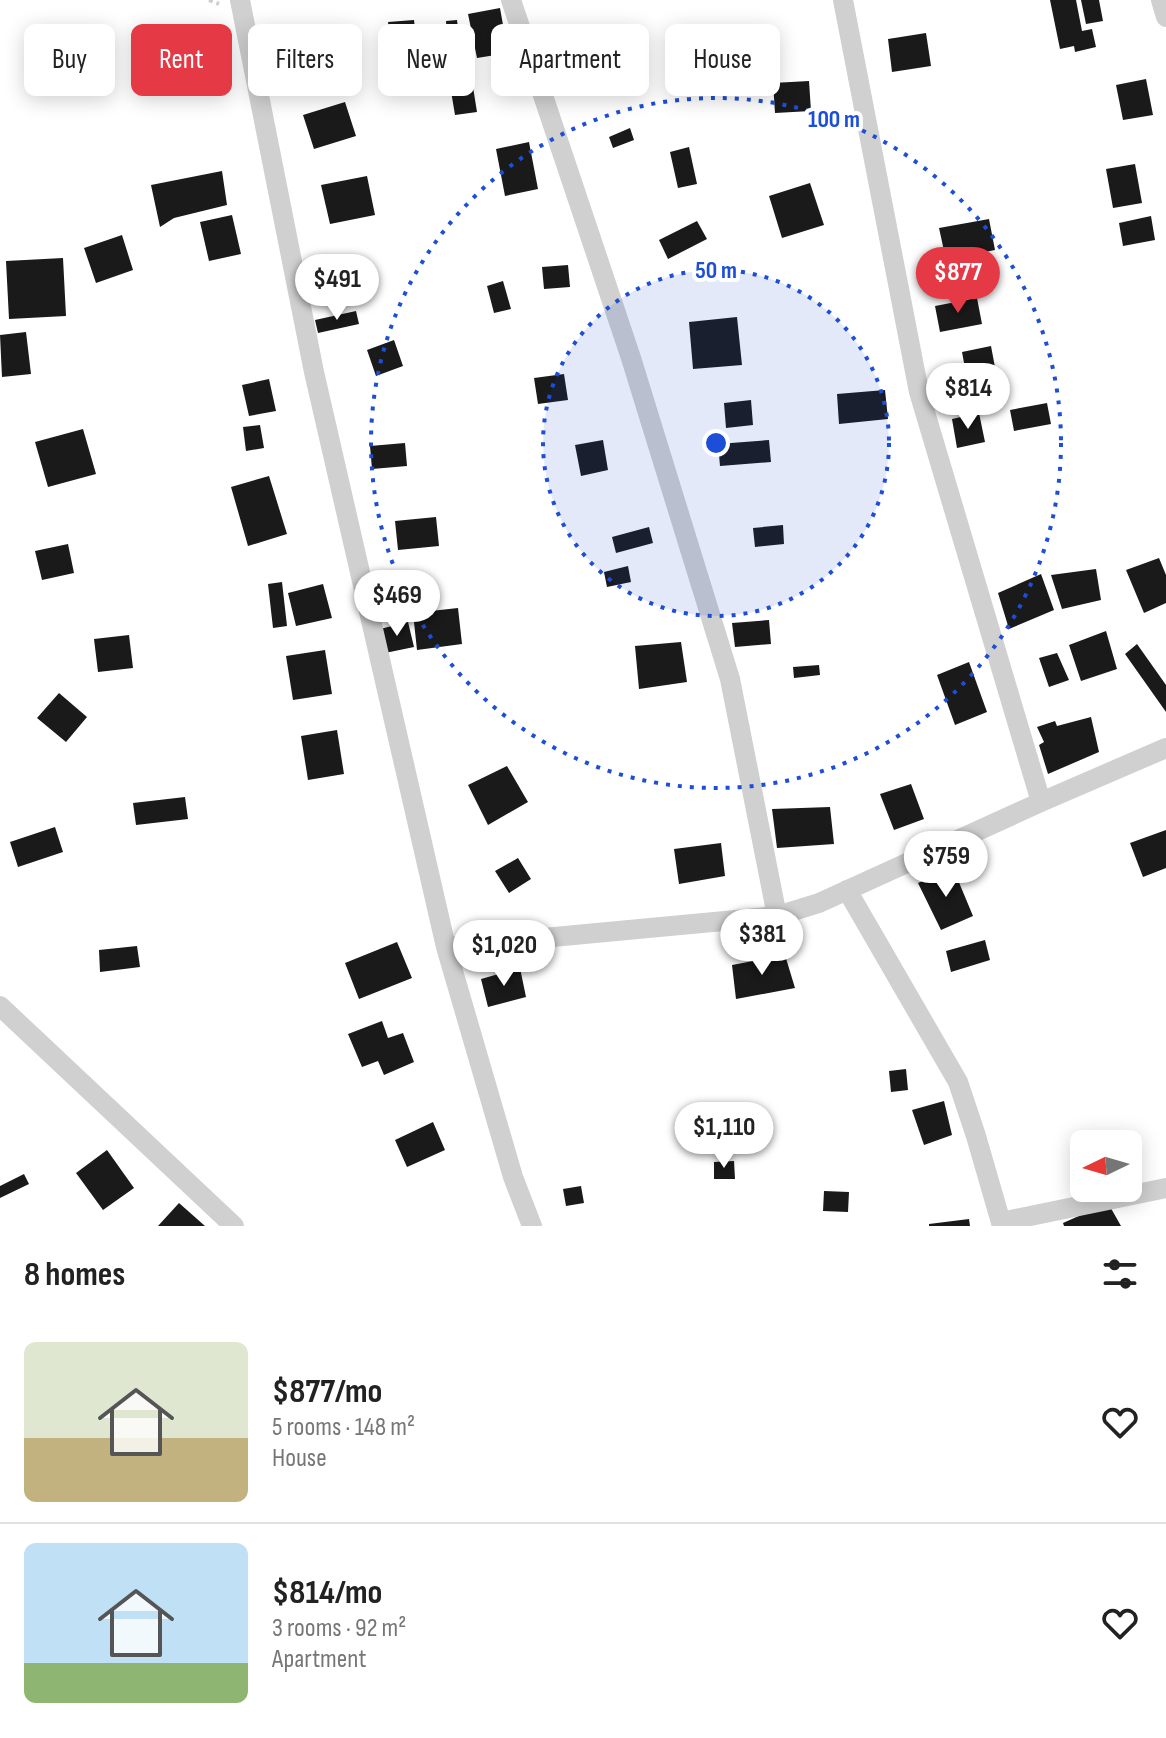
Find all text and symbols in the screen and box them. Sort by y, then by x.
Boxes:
chip: Buy [24,24,115,96]
chip: Rent [131,24,232,96]
chip: Filters [248,24,362,96]
chip: New [378,24,475,96]
chip: Apartment [491,24,649,96]
chip: House [665,24,780,96]
text: 100 m [808,105,860,134]
pin: $877 [911,247,1005,315]
pin: $491 [290,254,384,322]
text: 50 m [695,256,737,285]
text: $877 [934,257,982,288]
text: $491 [313,264,361,295]
pin: $814 [921,363,1015,431]
text: $814 [944,373,992,404]
centre of rings [702,429,730,457]
pin: $469 [350,570,444,638]
text: $469 [372,580,422,611]
pin: $759 [899,831,993,899]
text: $759 [922,841,970,872]
pin: $381 [715,909,809,977]
text: $381 [738,919,786,950]
pin: $1,020 [439,920,569,988]
text: $1,020 [471,930,537,961]
pin: $1,110 [659,1102,789,1170]
text: $1,110 [693,1112,755,1143]
north arrow [1070,1130,1142,1202]
map controls [1070,1130,1142,1202]
icon: filters [1098,1252,1142,1296]
text: 8 homes [24,1254,125,1295]
text: $877/mo [272,1371,382,1412]
icon: home [88,1374,184,1470]
icon: heart [1098,1400,1142,1444]
text: 5 rooms · 148 m² [272,1412,415,1443]
text: House [272,1443,327,1474]
text: $814/mo [272,1572,382,1613]
icon: home [88,1575,184,1671]
icon: heart [1098,1601,1142,1645]
text: 3 rooms · 92 m² [272,1613,406,1644]
text: Apartment [272,1644,366,1675]

